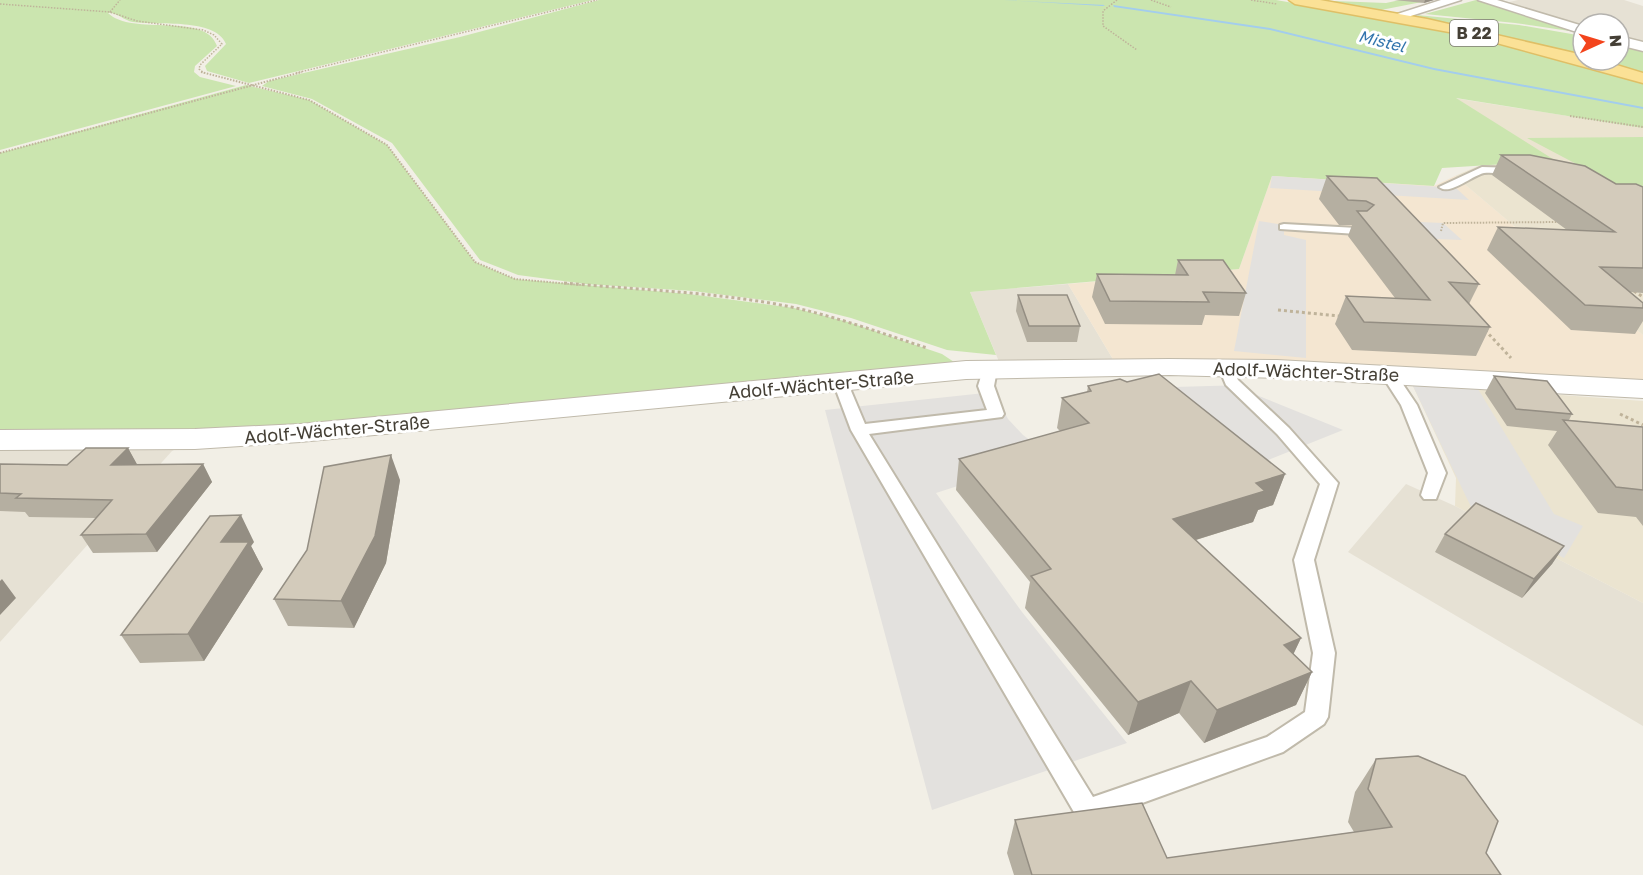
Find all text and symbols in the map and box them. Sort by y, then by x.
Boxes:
north arrow [1571,12,1631,72]
road number: B 22 [1450,20,1498,46]
water label: Mistel [1357,26,1408,57]
text: N [1606,34,1626,48]
street label: Adolf-Wächter-Straße [1213,357,1399,385]
street label: Adolf-Wächter-Straße [727,365,915,403]
street label: Adolf-Wächter-Straße [243,410,431,448]

